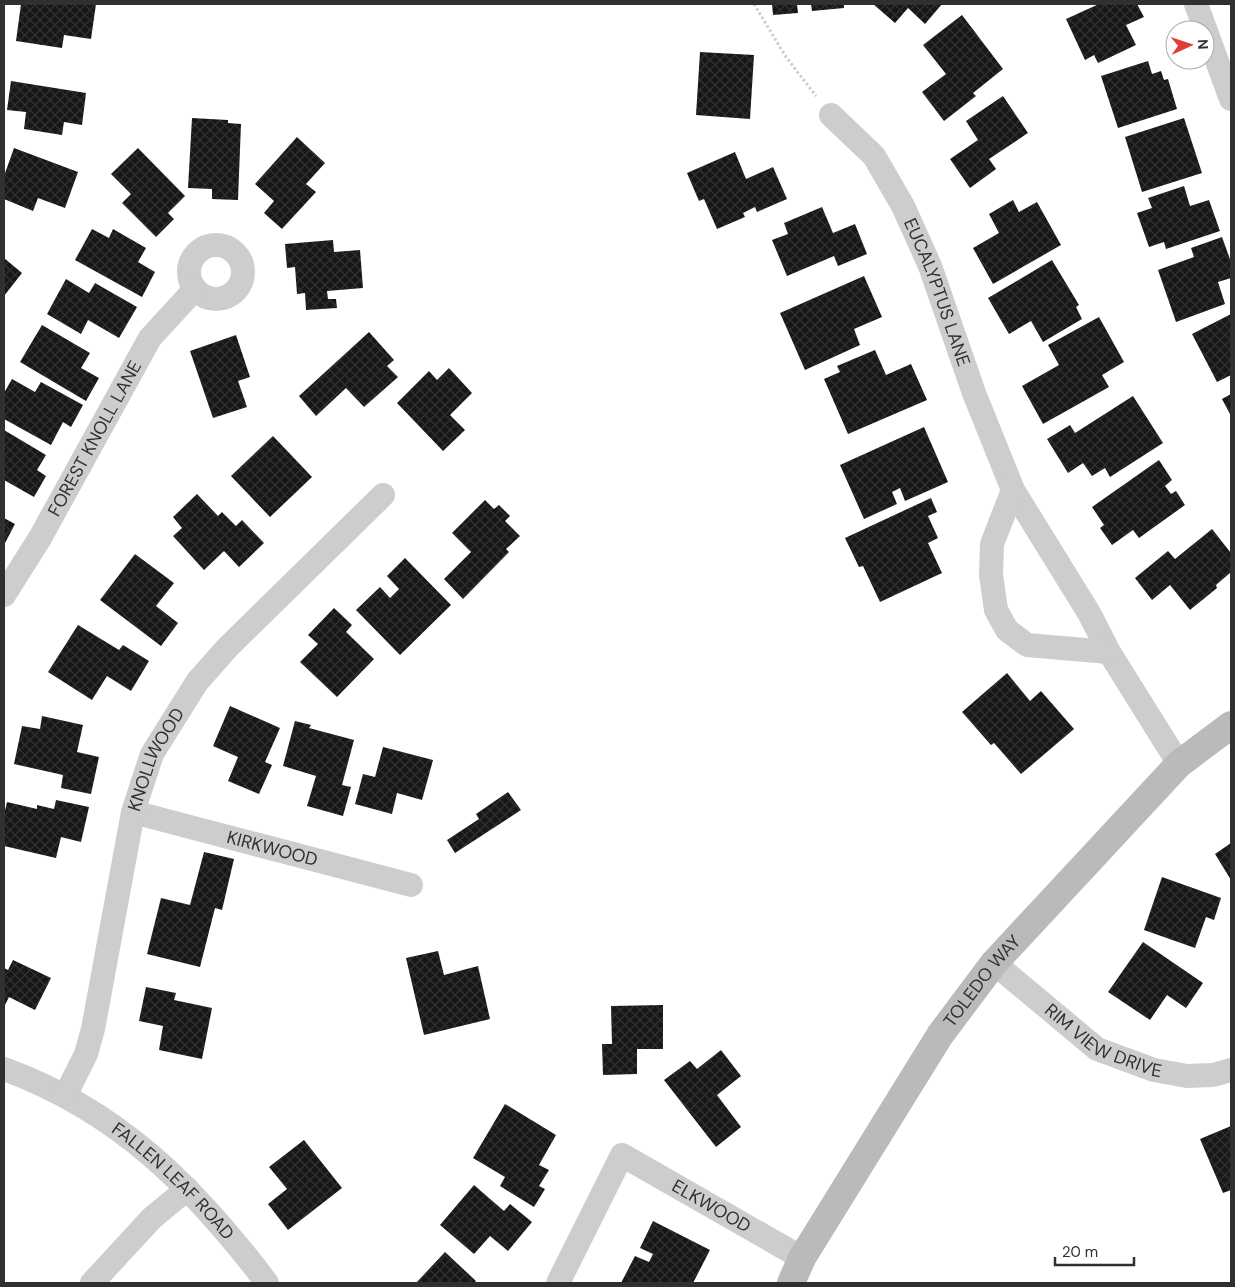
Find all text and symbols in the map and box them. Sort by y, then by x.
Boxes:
north arrow [1165,20,1215,70]
text: N [1194,39,1212,50]
street label: EUCALYPTUS LANE [898,214,976,369]
street label: FOREST KNOLL LANE [42,356,147,521]
street label: KNOLLWOOD [122,703,190,814]
street label: KIRKWOOD [224,825,320,872]
street label: TOLEDO WAY [938,929,1026,1032]
street label: RIM VIEW DRIVE [1040,998,1164,1083]
street label: FALLEN LEAF ROAD [107,1117,240,1245]
street label: ELKWOOD [667,1174,755,1238]
scale bar [1055,1234,1134,1266]
text: 20 m [1062,1242,1098,1262]

